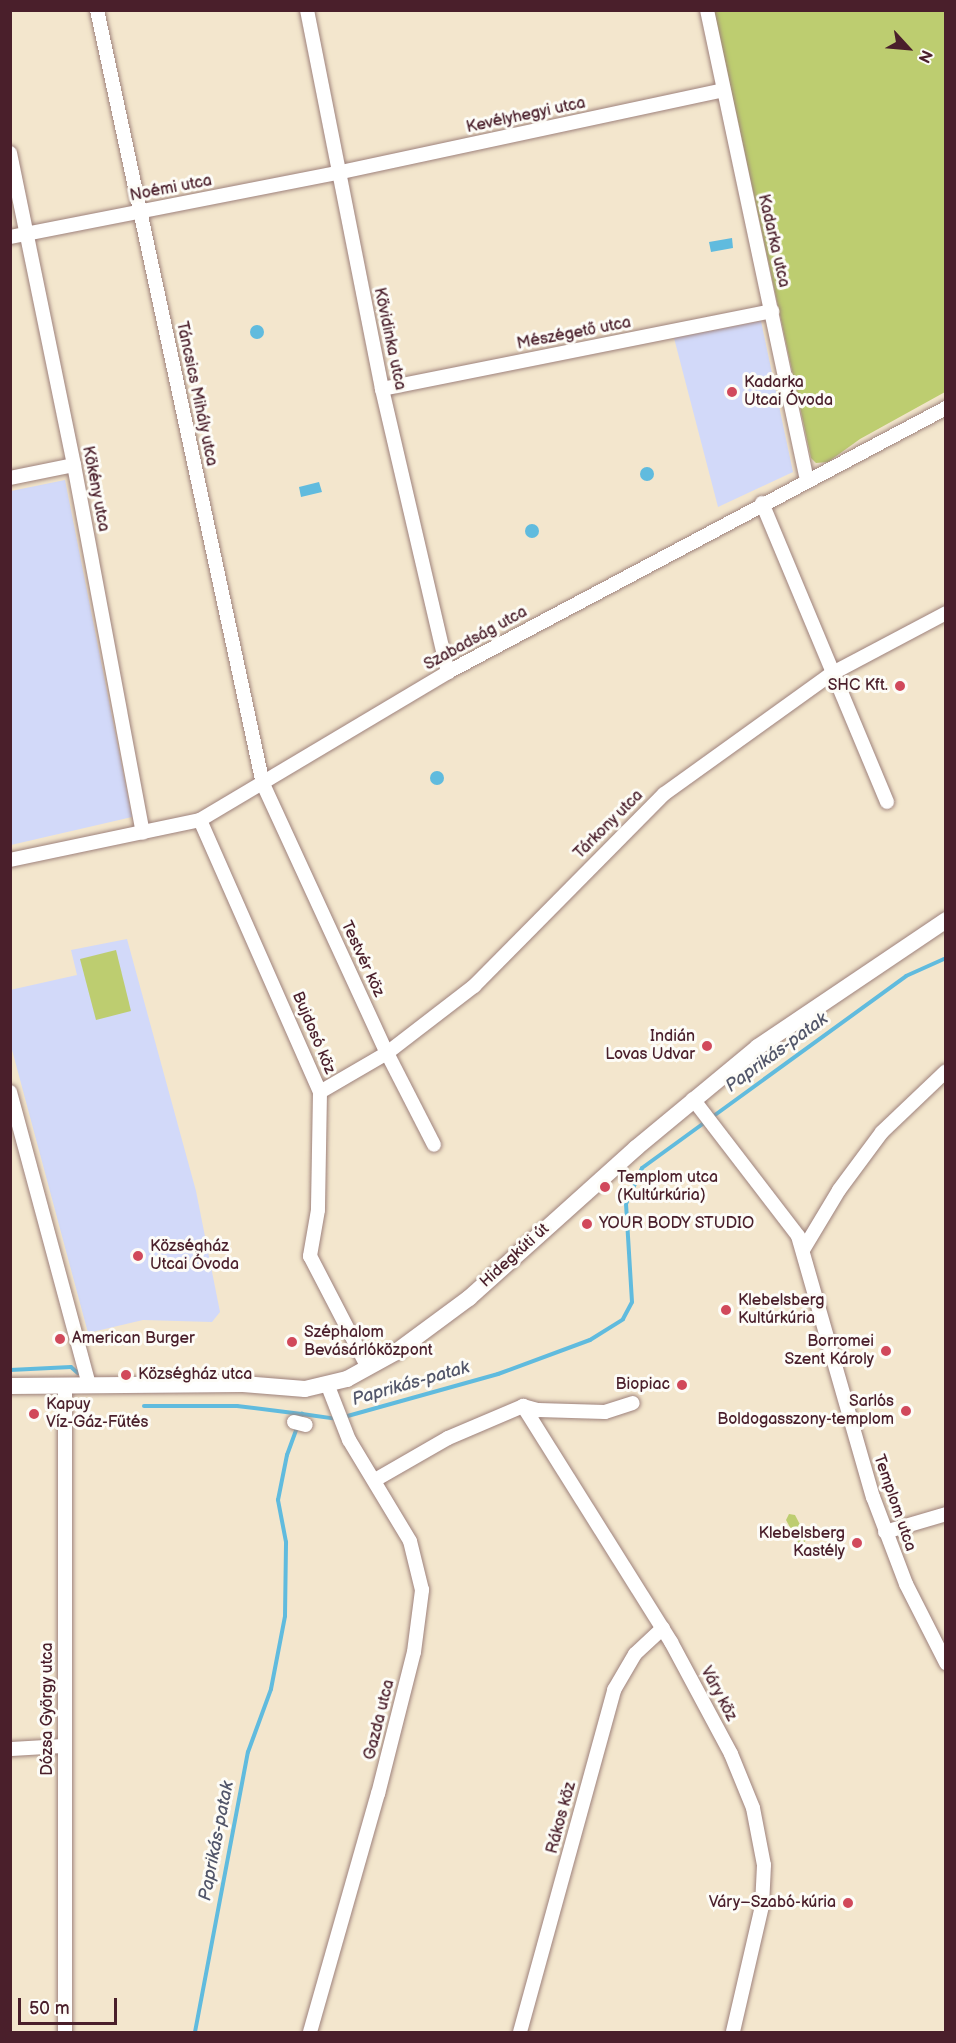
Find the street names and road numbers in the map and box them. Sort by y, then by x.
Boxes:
street label: Kevélyhegyi utca [465,94,587,138]
street label: Noémi utca [128,172,214,206]
street label: Kadarka utca [753,193,793,289]
street label: Kövidinka utca [369,286,409,392]
street label: Mészégető utca [515,314,633,354]
street label: Táncsics Mihály utca [171,319,221,469]
street label: Kökény utca [77,444,113,534]
street label: Szabadság utca [421,603,531,675]
street label: Tárkony utca [570,786,648,864]
street label: Testvér köz [336,918,388,1000]
street label: Bujdosó köz [287,989,339,1077]
street label: Hidegkúti út [476,1220,554,1292]
street label: Templom utca [868,1452,920,1554]
street label: Dózsa György utca [38,1642,58,1776]
street label: Váry köz [695,1663,741,1725]
street label: Gazda utca [361,1678,399,1762]
street label: Rákos köz [543,1780,581,1856]

